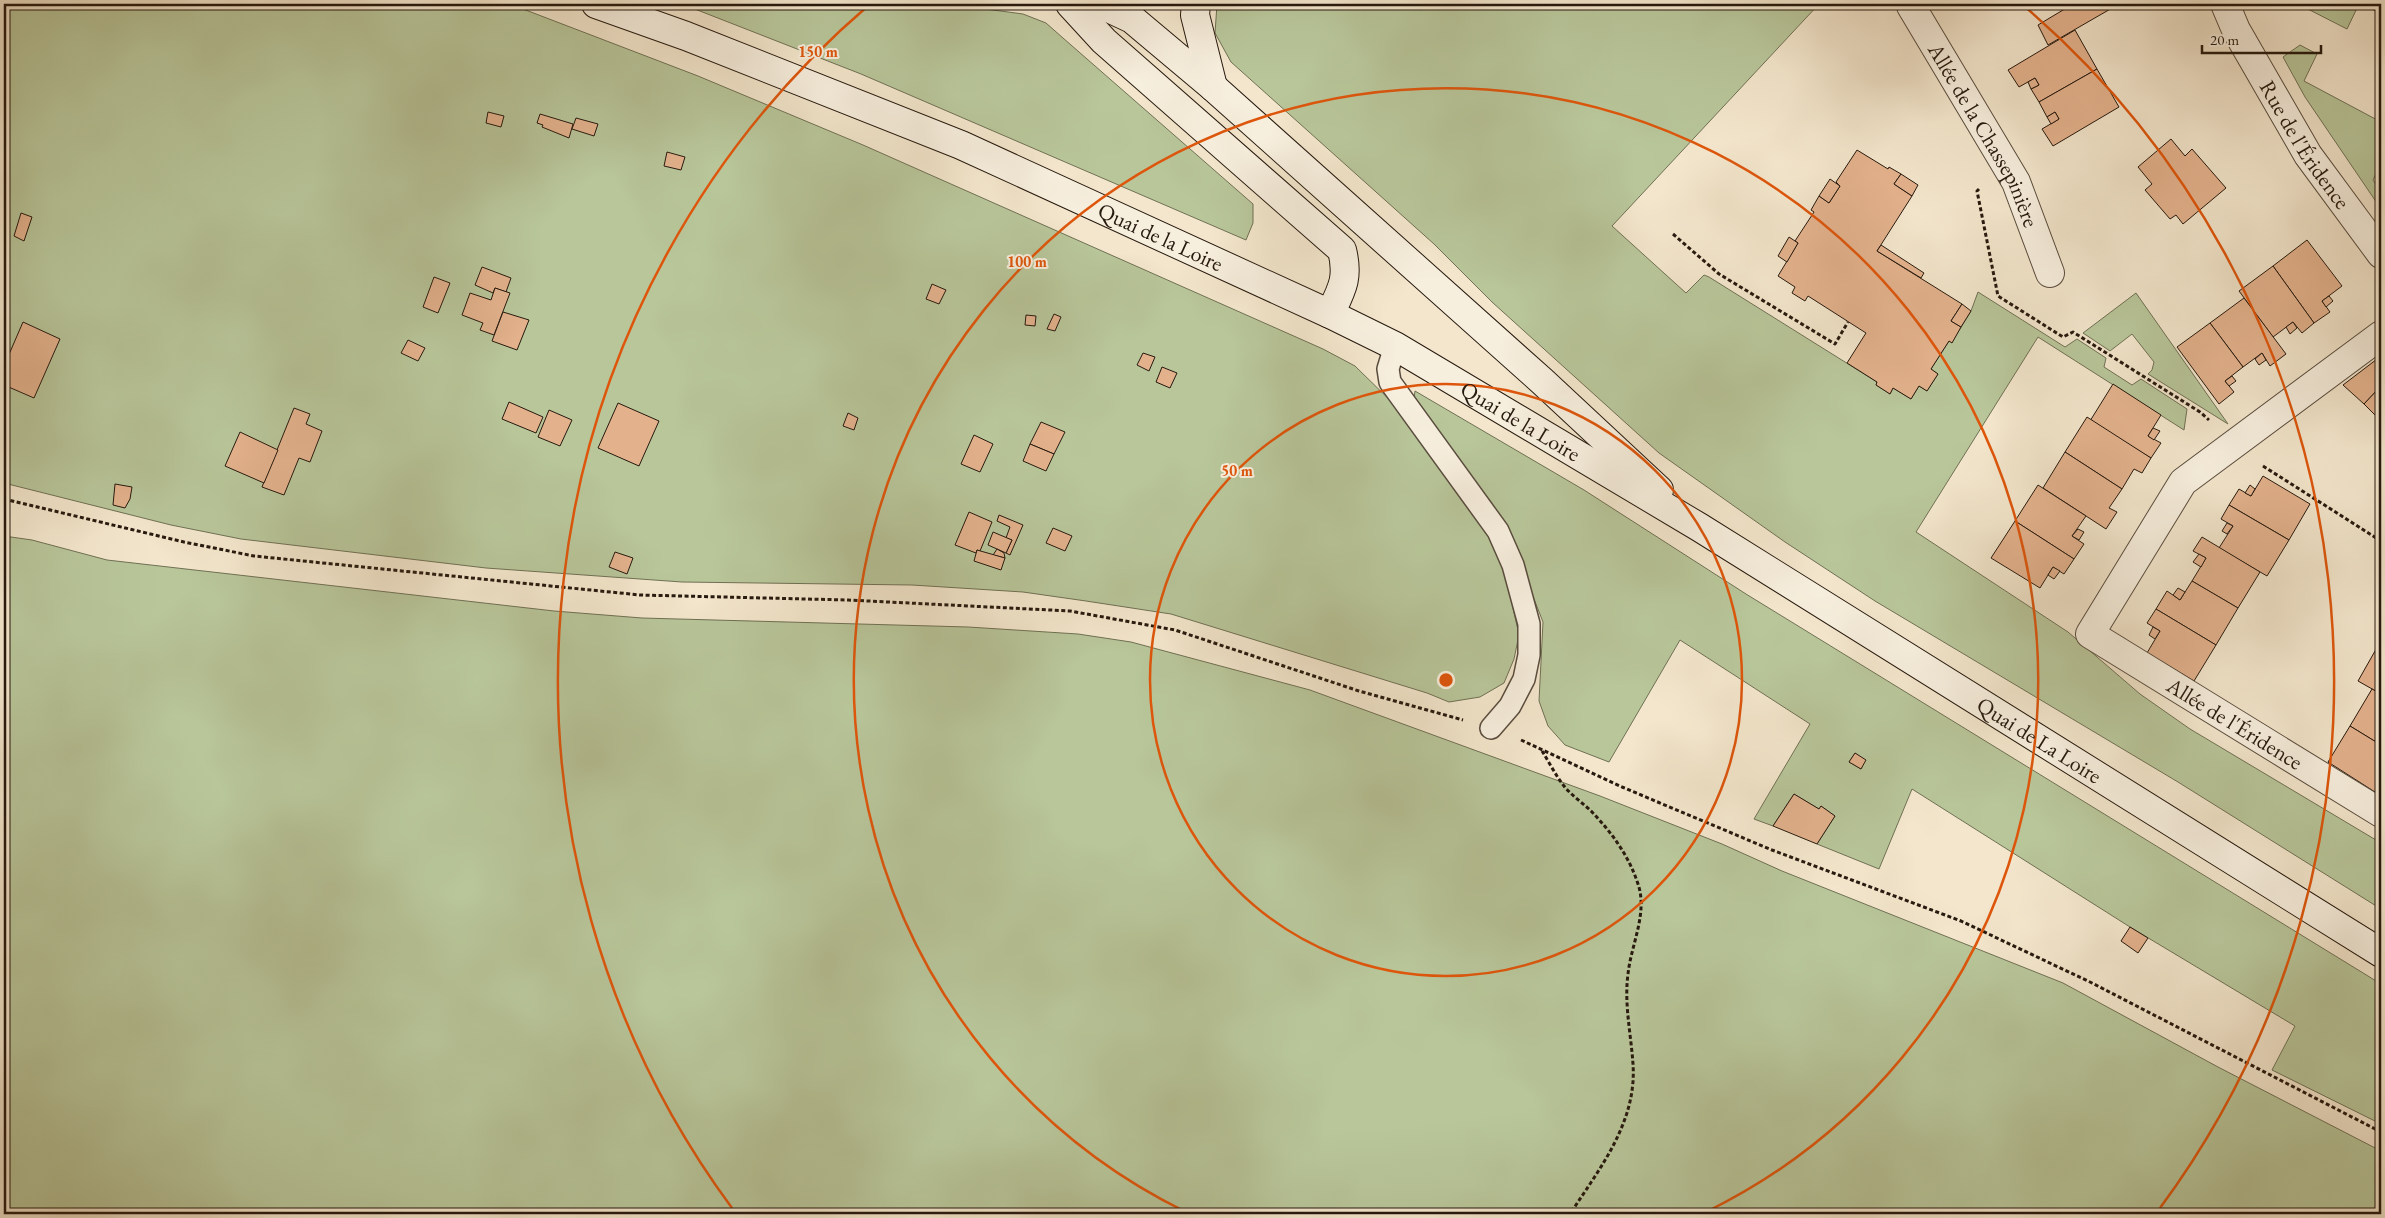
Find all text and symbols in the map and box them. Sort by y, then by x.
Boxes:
scale bar [2202,22,2321,54]
text: 20 m [2210,30,2239,49]
street label: Allée de la Chassepinière [1921,37,2046,232]
text: 150 m [798,42,838,61]
street label: Rue de l'Éridence [2253,75,2357,215]
street label: Quai de la Loire [1093,196,1228,278]
text: 100 m [1007,252,1047,271]
street label: Quai de la Loire [1455,374,1586,468]
text: 50 m [1221,461,1253,480]
street label: Allée de l'Éridence [2160,670,2309,777]
centre of rings [1437,671,1455,689]
street label: Quai de La Loire [1971,690,2108,790]

